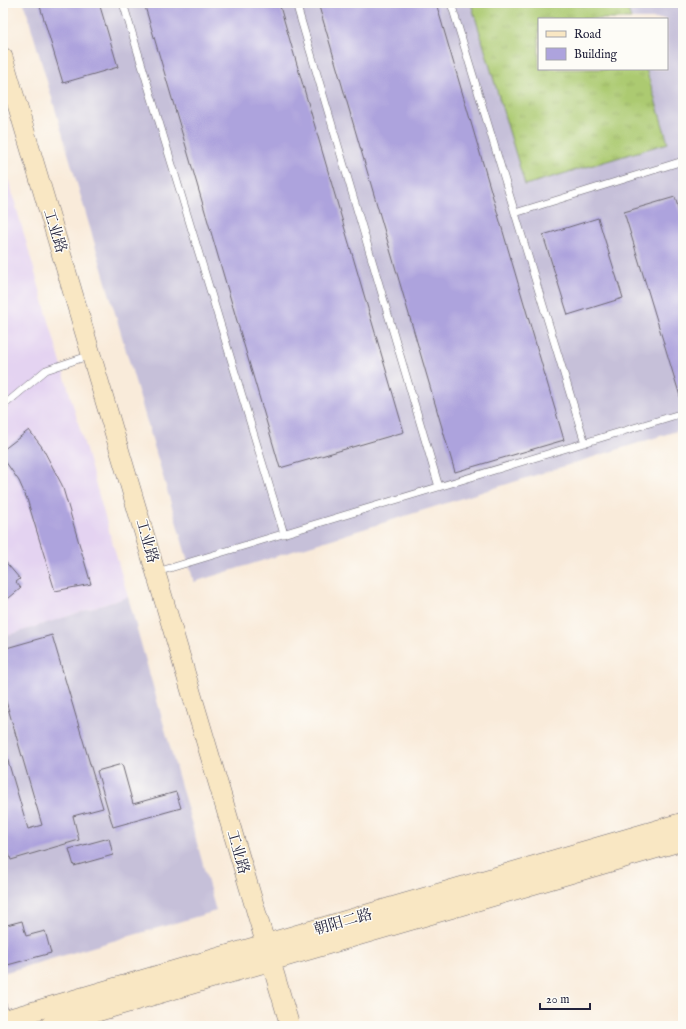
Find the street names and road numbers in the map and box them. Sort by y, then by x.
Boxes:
street label: 工业路 [39,207,71,255]
street label: 工业路 [132,517,162,565]
street label: 工业路 [223,828,253,876]
street label: 朝阳二路 [312,905,374,939]

